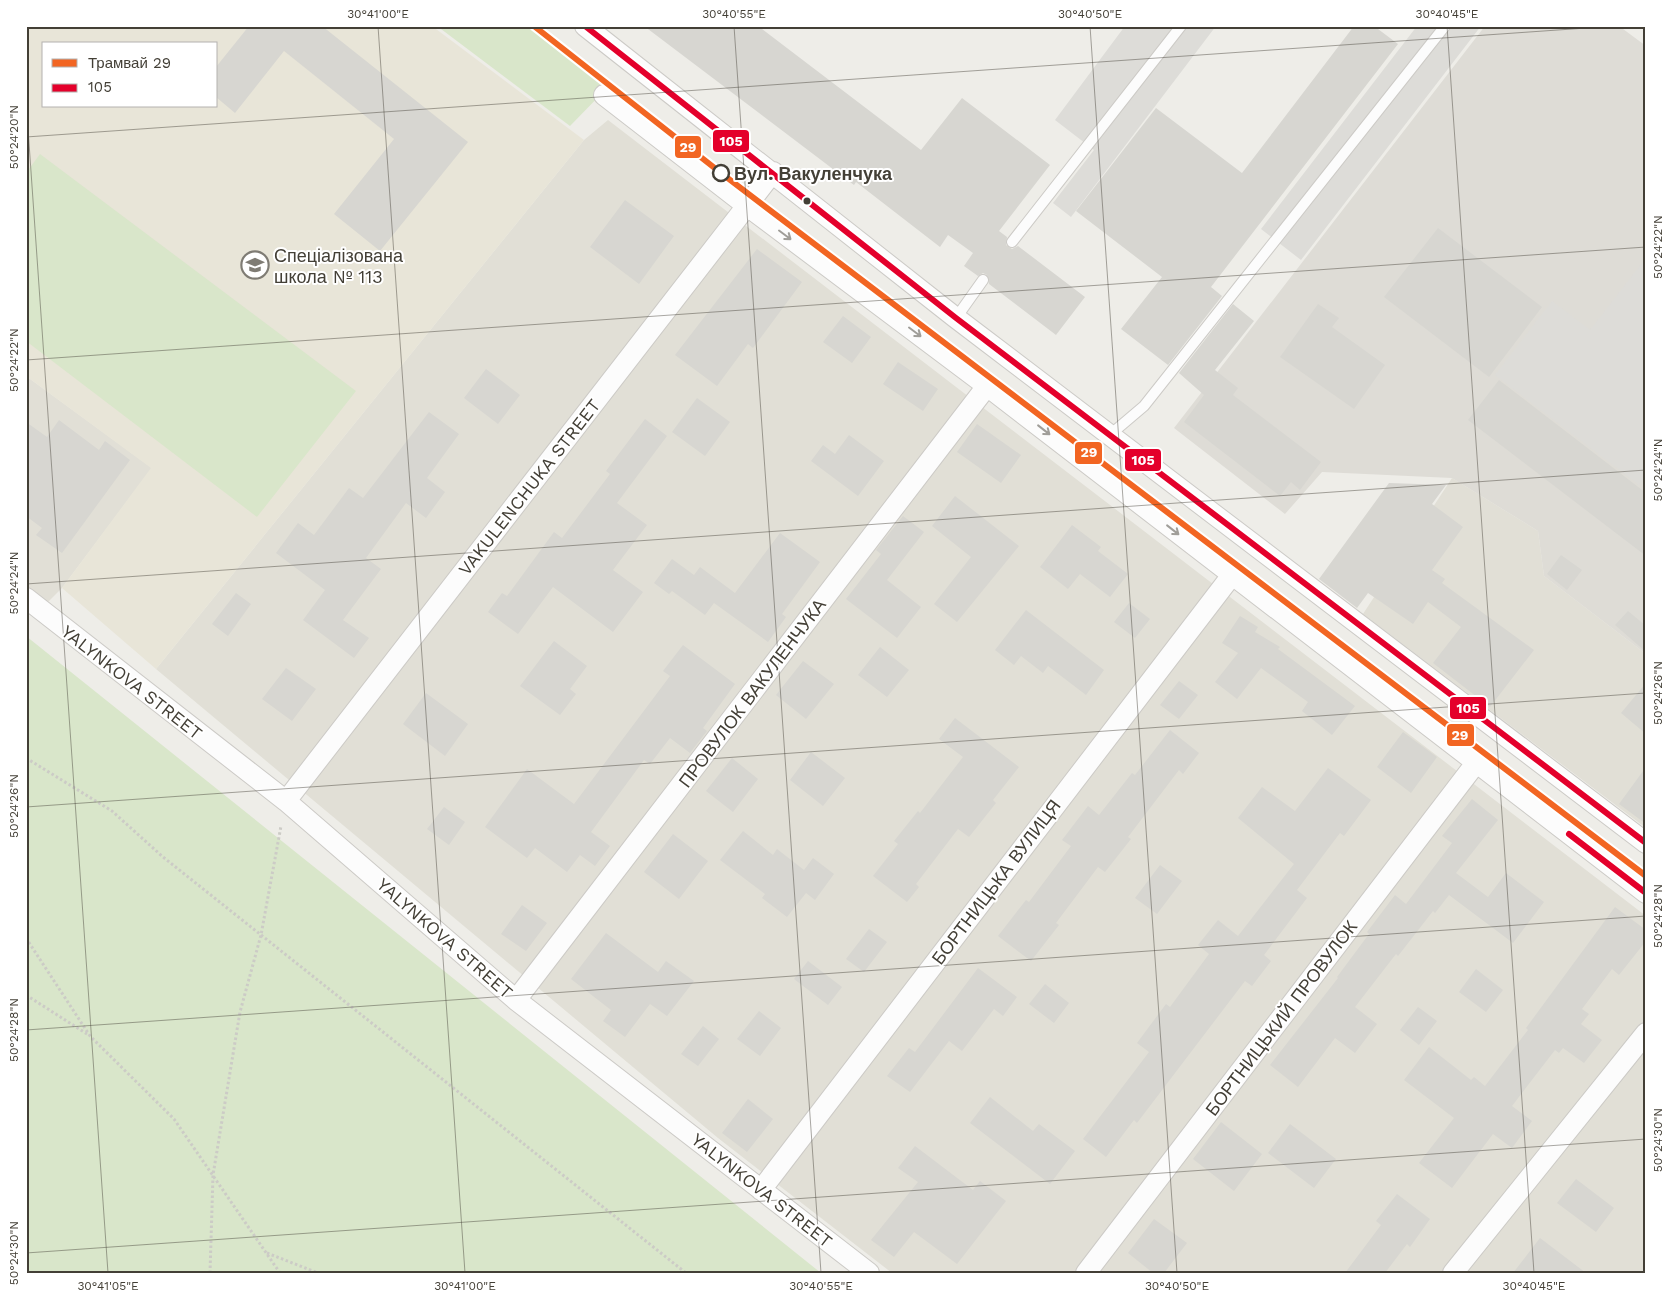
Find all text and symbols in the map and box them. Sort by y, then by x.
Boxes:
text: 30°41'00"E [347,7,409,21]
text: 30°40'55"E [702,7,766,21]
text: 30°40'50"E [1058,7,1122,21]
text: 30°40'45"E [1415,7,1479,21]
legend [42,42,218,108]
text: Трамвай 29 [88,54,171,72]
text: 105 [88,78,112,96]
text: 50°24'20"N [7,105,21,169]
line badge: 105 [712,129,750,153]
text: 105 [719,133,743,149]
line badge: 29 [674,135,702,159]
text: 29 [680,139,696,155]
place label: Вул. Вакуленчука [734,163,893,184]
marker: Вул. Вакуленчука [712,164,730,182]
unlabelled marker [802,196,812,206]
text: 50°24'22"N [1651,215,1665,279]
one-way arrow [778,229,791,240]
place label: Спеціалізована школа № 113 [274,245,404,287]
school or university icon: Спеціалізована школа № 113 [240,250,270,280]
one-way arrow [908,327,922,337]
text: 50°24'22"N [7,328,21,392]
street label: VAKULENCHUKA STREET [454,395,604,579]
one-way arrow [1037,425,1050,436]
text: 50°24'24"N [1651,438,1665,502]
line badge: 29 [1074,441,1103,465]
text: 29 [1081,444,1097,460]
line badge: 105 [1124,448,1162,472]
text: 105 [1131,452,1155,468]
one-way arrow [1166,524,1179,535]
text: 50°24'24"N [7,551,21,615]
street label: ПРОВУЛОК ВАКУЛЕНЧУКА [674,594,830,792]
street label: YALYNKOVA STREET [57,621,207,744]
text: 50°24'26"N [1651,661,1665,725]
line badge: 105 [1449,696,1487,720]
text: 105 [1456,700,1480,716]
line badge: 29 [1446,723,1475,747]
text: 29 [1452,727,1468,743]
text: 50°24'26"N [7,774,21,838]
street label: БОРТНИЦЬКА ВУЛИЦЯ [927,795,1065,969]
street label: YALYNKOVA STREET [373,873,517,1003]
text: 50°24'28"N [1651,884,1665,948]
street label: БОРТНИЦЬКИЙ ПРОВУЛОК [1201,916,1361,1120]
text: 50°24'28"N [7,998,21,1062]
text: 50°24'30"N [1651,1108,1665,1172]
street label: YALYNKOVA STREET [687,1129,837,1252]
text: 50°24'30"N [7,1221,21,1285]
text: 30°41'05"E [77,1279,139,1293]
text: 30°41'00"E [434,1279,496,1293]
text: 30°40'55"E [789,1279,853,1293]
text: 30°40'50"E [1145,1279,1209,1293]
text: 30°40'45"E [1502,1279,1566,1293]

